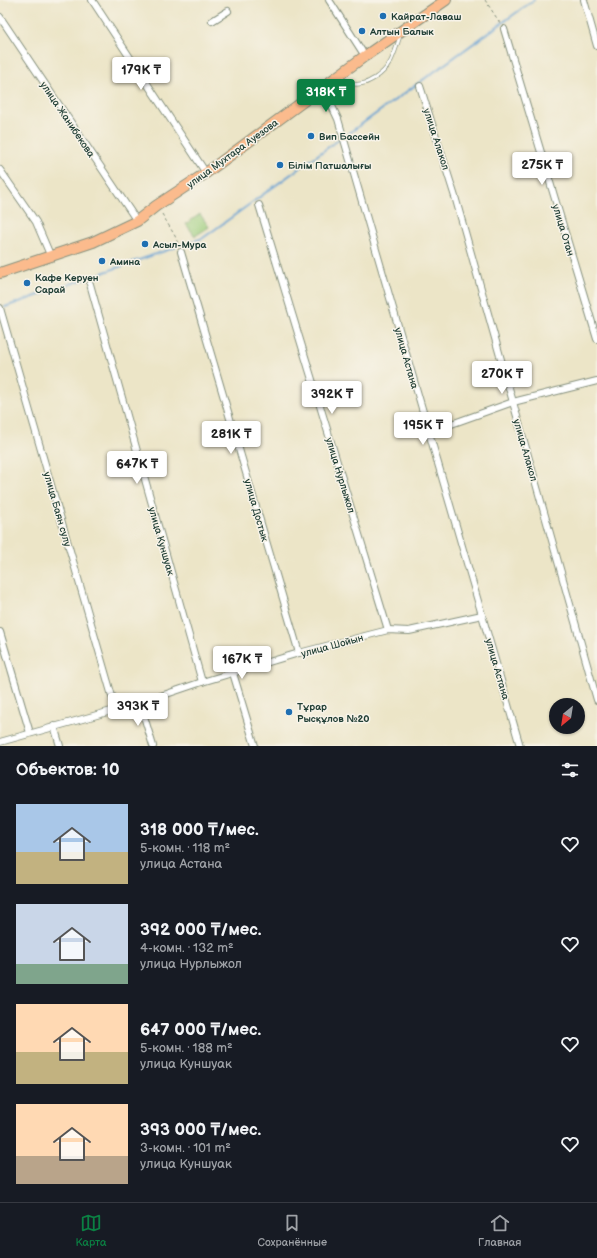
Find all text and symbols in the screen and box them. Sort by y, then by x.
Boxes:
marker: Кайрат-Лаваш [378,11,388,21]
place label: Кайрат-Лаваш [391,11,461,23]
marker: Алтын Балык [357,26,367,36]
place label: Алтын Балык [369,26,434,38]
pin: 179K ₸ [108,57,174,91]
text: 179K ₸ [121,62,161,78]
street label: улица Жанибекова [37,79,97,160]
pin: 318K ₸ [293,79,359,113]
text: 318K ₸ [306,84,346,100]
street label: улица Алакол [420,107,452,172]
street label: улица Мухтара Ауезова [185,117,281,191]
marker: Вип Бассейн [306,131,316,141]
place label: Вип Бассейн [319,131,380,143]
pin: 275K ₸ [509,152,575,186]
text: 275K ₸ [521,157,563,173]
marker: Білім Патшалығы [275,160,285,170]
place label: Білім Патшалығы [288,160,371,172]
street label: улица Отан [549,203,577,258]
marker: Асыл-Мура [140,239,150,249]
place label: Асыл-Мура [152,239,207,251]
marker: Амина [97,256,107,266]
place label: Амина [109,256,140,268]
place label: Кафе Керуен Сарай [35,272,99,296]
marker: Кафе Керуен Сарай [22,278,32,288]
street label: улица Астана [392,326,421,390]
pin: 270K ₸ [469,361,535,395]
text: 270K ₸ [481,366,523,382]
pin: 392K ₸ [299,381,365,415]
text: 392K ₸ [311,386,353,402]
pin: 195K ₸ [390,412,456,446]
text: 195K ₸ [403,417,443,433]
street label: улица Алакол [510,418,540,483]
pin: 281K ₸ [198,421,264,455]
text: 281K ₸ [211,426,251,442]
street label: улица Нурлыжол [323,436,357,515]
pin: 647K ₸ [104,451,170,485]
text: 647K ₸ [116,456,158,472]
street label: улица Баян сулу [41,471,74,548]
street label: улица Достык [241,478,271,544]
street label: улица Куншуак [146,506,177,578]
street label: улица Шойын [300,632,365,660]
street label: улица Астана [483,637,512,701]
pin: 167K ₸ [209,646,275,680]
text: 167K ₸ [222,651,262,667]
pin: 393K ₸ [105,693,171,727]
text: 393K ₸ [117,698,159,714]
north arrow [549,698,585,734]
map controls [549,698,585,734]
place label: Тұрар Рысқұлов №20 [297,701,370,725]
marker: Тұрар Рысқұлов №20 [284,707,294,717]
icon: filters [559,759,581,781]
text: Объектов: 10 [16,760,119,780]
icon: home [48,820,96,868]
text: 318 000 ₸/мес. [140,820,259,840]
icon: heart [559,833,581,855]
text: 5-комн. · 118 m² [140,840,230,856]
text: улица Астана [140,856,222,872]
icon: home [48,920,96,968]
text: 392 000 ₸/мес. [140,920,262,940]
icon: heart [559,933,581,955]
text: 4-комн. · 132 m² [140,940,234,956]
text: улица Нурлыжол [140,956,242,972]
icon: home [48,1020,96,1068]
text: 647 000 ₸/мес. [140,1020,261,1040]
icon: heart [559,1033,581,1055]
text: 5-комн. · 188 m² [140,1040,233,1056]
text: улица Куншуак [140,1056,232,1072]
icon: home [48,1120,96,1168]
text: 393 000 ₸/мес. [140,1120,261,1140]
icon: heart [559,1133,581,1155]
text: 3-комн. · 101 m² [140,1140,231,1156]
text: улица Куншуак [140,1156,232,1172]
tab: Карта [76,1212,107,1249]
tab: Сохранённые [258,1212,327,1249]
tab: Главная [478,1212,521,1249]

